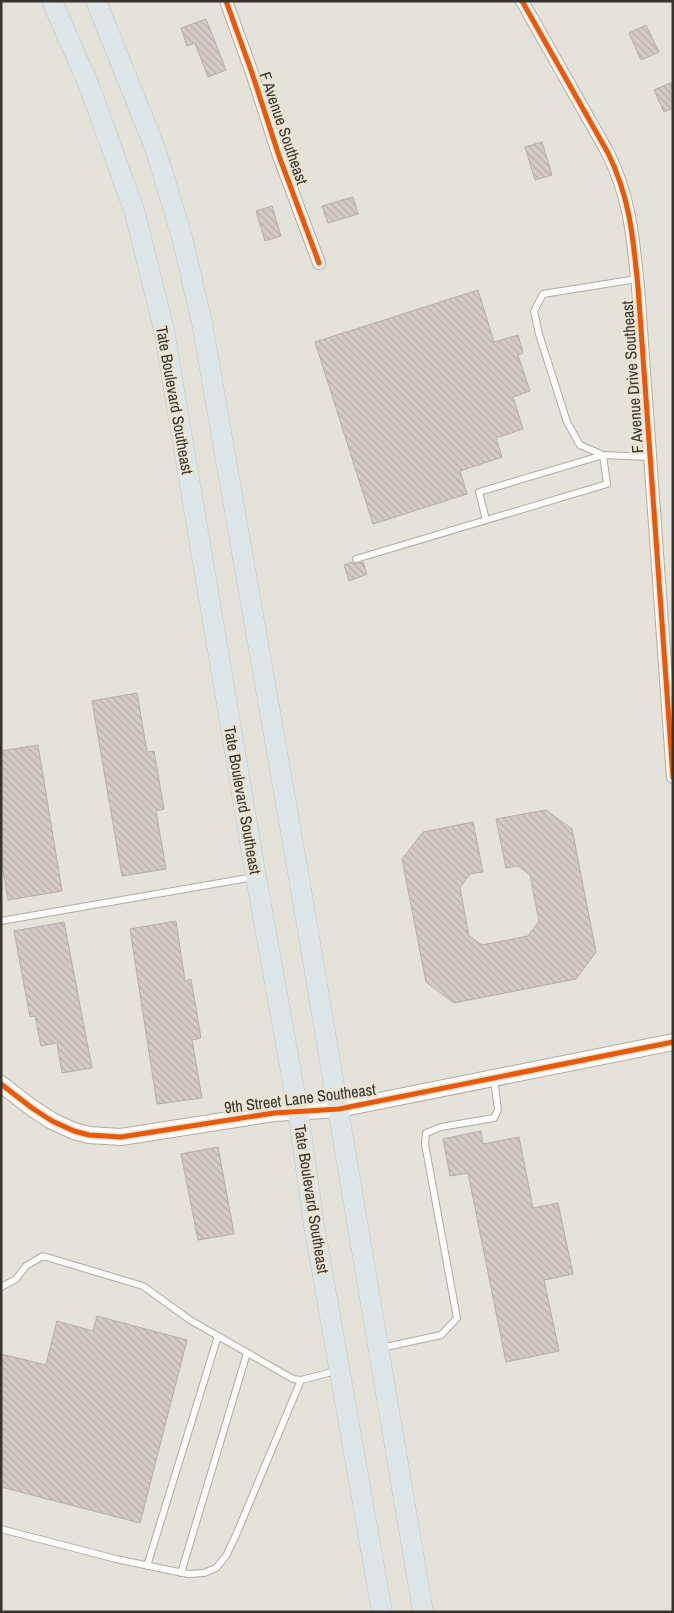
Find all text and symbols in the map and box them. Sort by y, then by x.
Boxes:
street label: F Avenue Southeast [254,69,314,188]
street label: F Avenue Drive Southeast [616,300,648,454]
street label: Tate Boulevard Southeast [151,324,199,476]
street label: Tate Boulevard Southeast [219,724,267,876]
street label: 9th Street Lane Southeast [223,1078,377,1118]
street label: Tate Boulevard Southeast [289,1123,335,1275]

